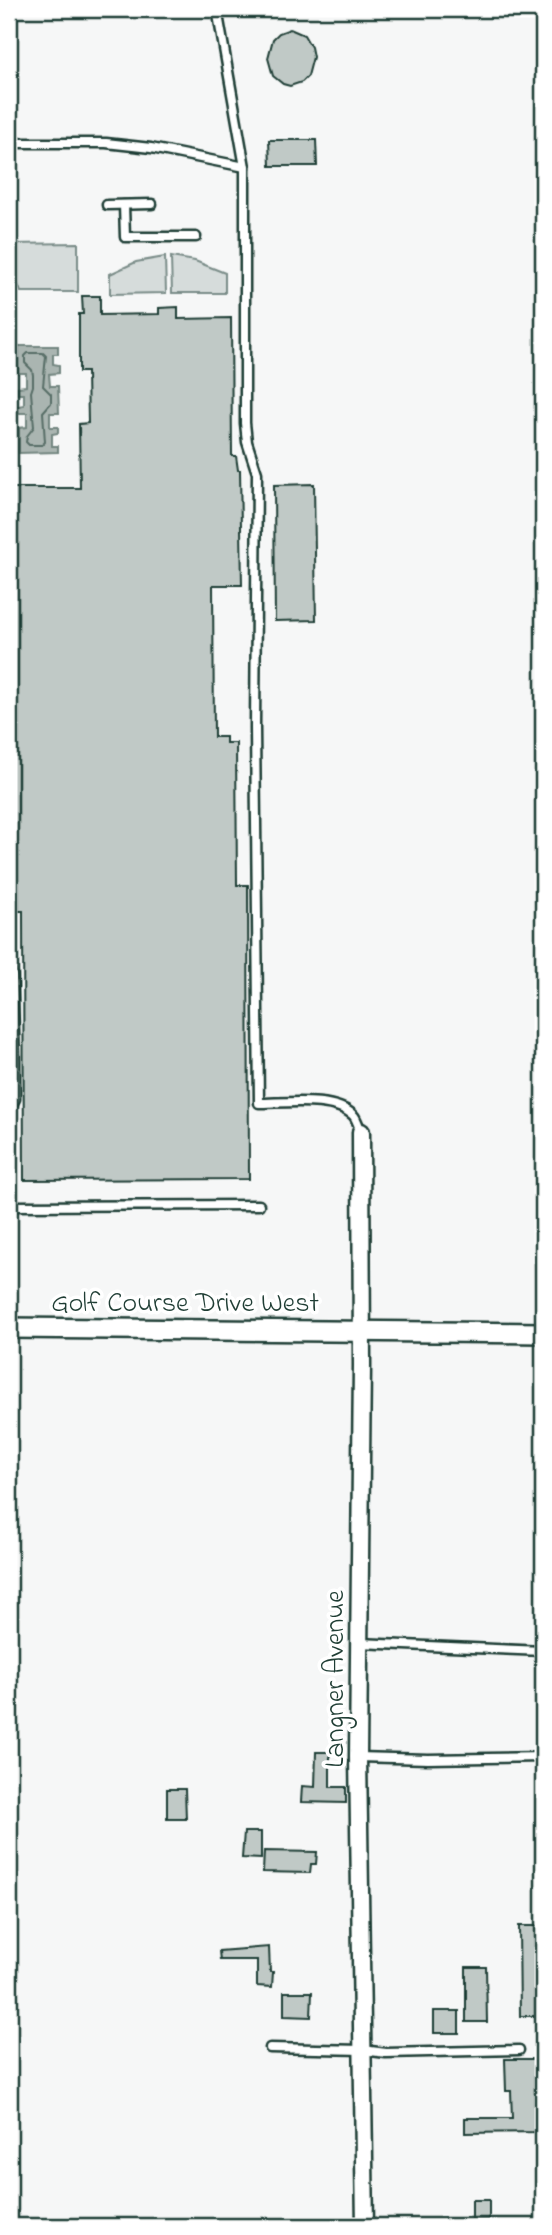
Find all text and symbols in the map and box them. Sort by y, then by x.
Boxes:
street label: Golf Course Drive West [51,1284,319,1325]
street label: Langner Avenue [316,1590,357,1768]

